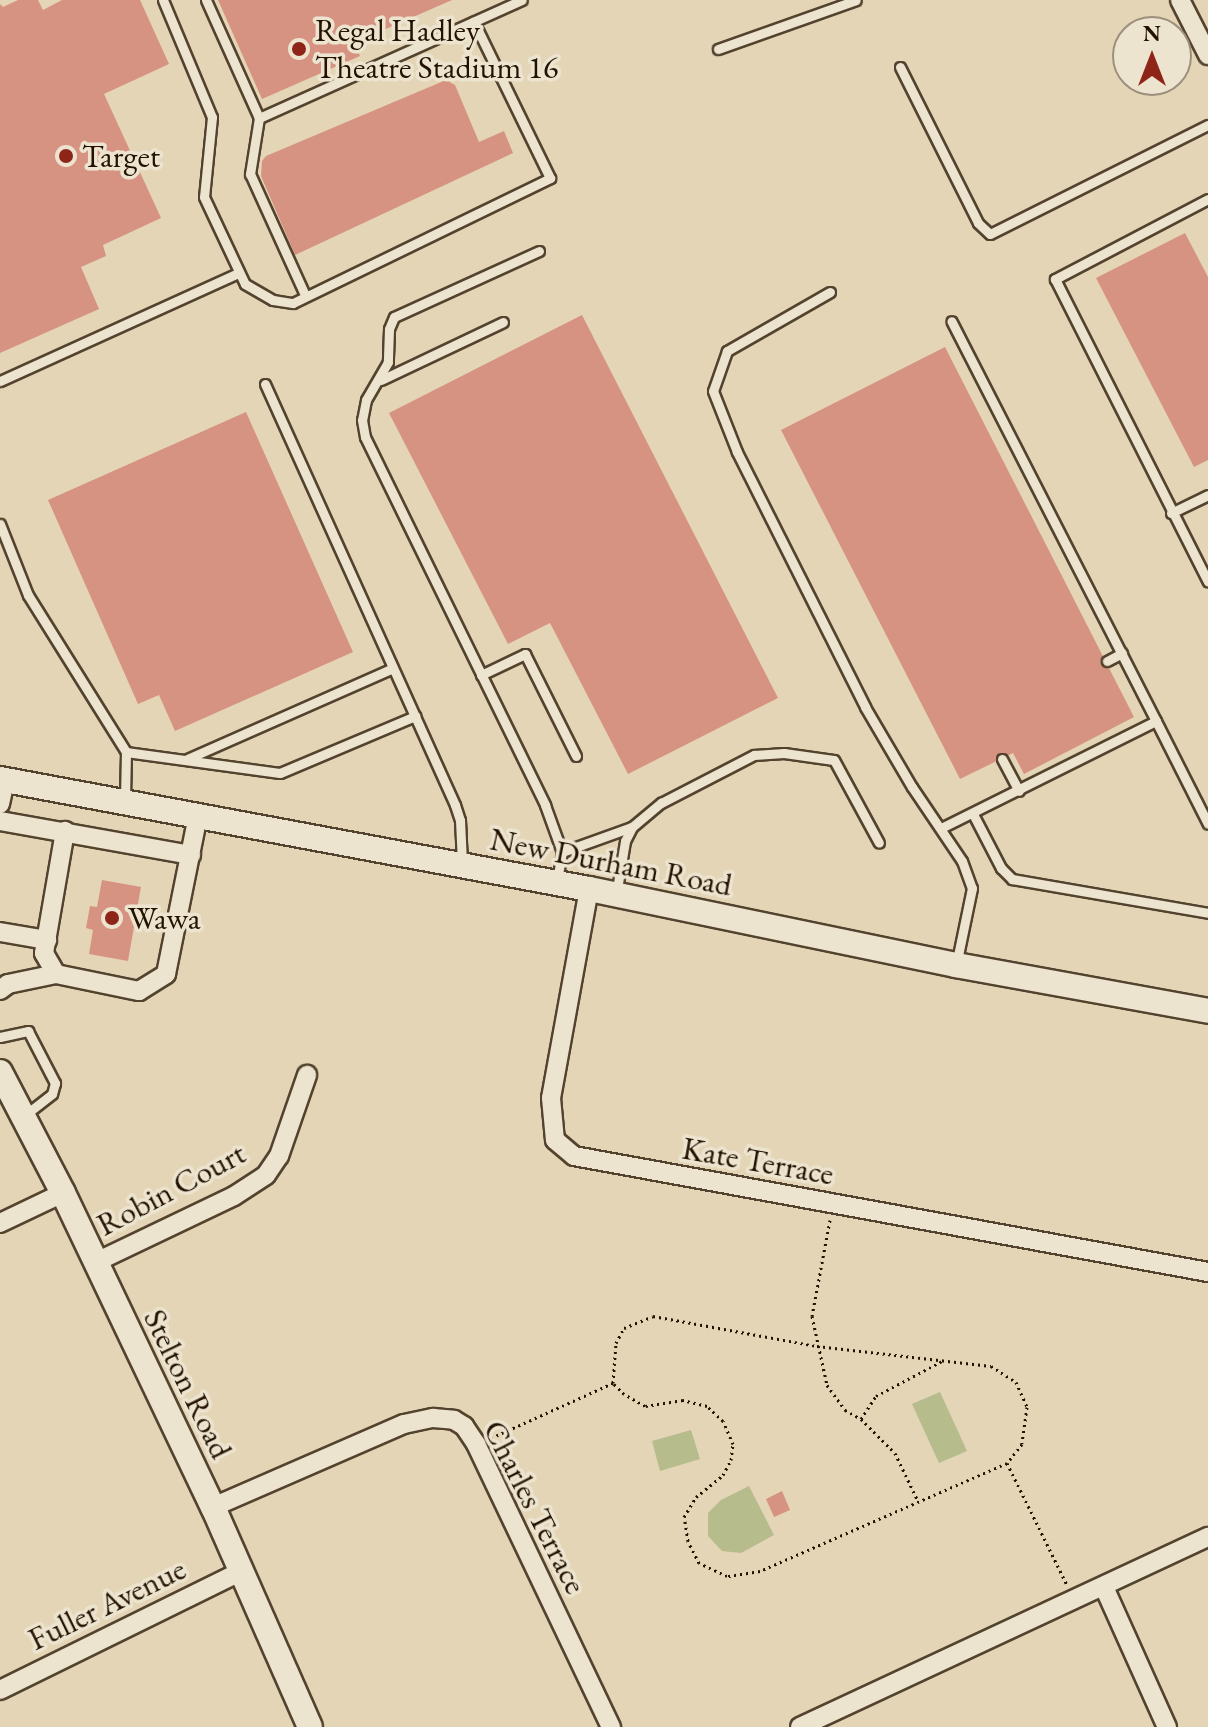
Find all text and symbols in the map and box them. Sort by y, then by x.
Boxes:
place label: Regal Hadley Theatre Stadium 16 [315,12,558,87]
north arrow [1112,16,1192,96]
text: N [1143,19,1161,48]
marker: Regal Hadley Theatre Stadium 16 [290,40,308,58]
place label: Target [82,137,160,175]
marker: Target [57,147,75,165]
street label: New Durham Road [487,820,735,904]
place label: Wawa [128,899,200,937]
marker: Wawa [103,909,121,927]
street label: Kate Terrace [679,1129,837,1193]
street label: Robin Court [90,1134,252,1244]
street label: Stelton Road [135,1303,241,1465]
street label: Charles Terrace [475,1414,595,1600]
street label: Fuller Avenue [22,1549,192,1659]

